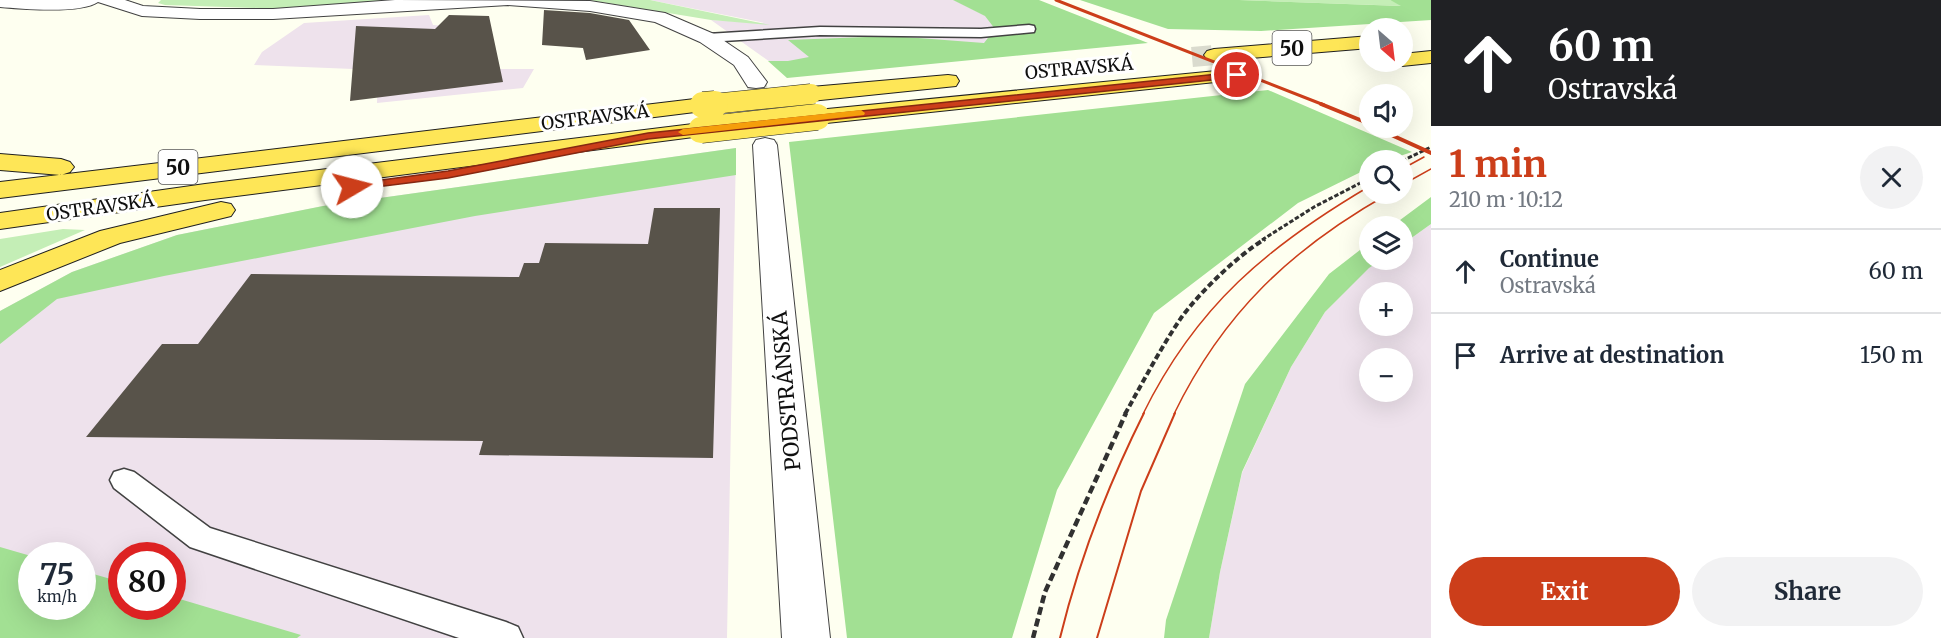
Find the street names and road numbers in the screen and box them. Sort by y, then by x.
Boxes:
road number: 50 [1272,31,1312,65]
street label: OSTRAVSKÁ [1024,52,1134,84]
street label: OSTRAVSKÁ [540,99,651,135]
road number: 50 [158,150,198,184]
street label: OSTRAVSKÁ [45,188,156,226]
street label: PODSTRÁNSKÁ [765,310,806,472]

